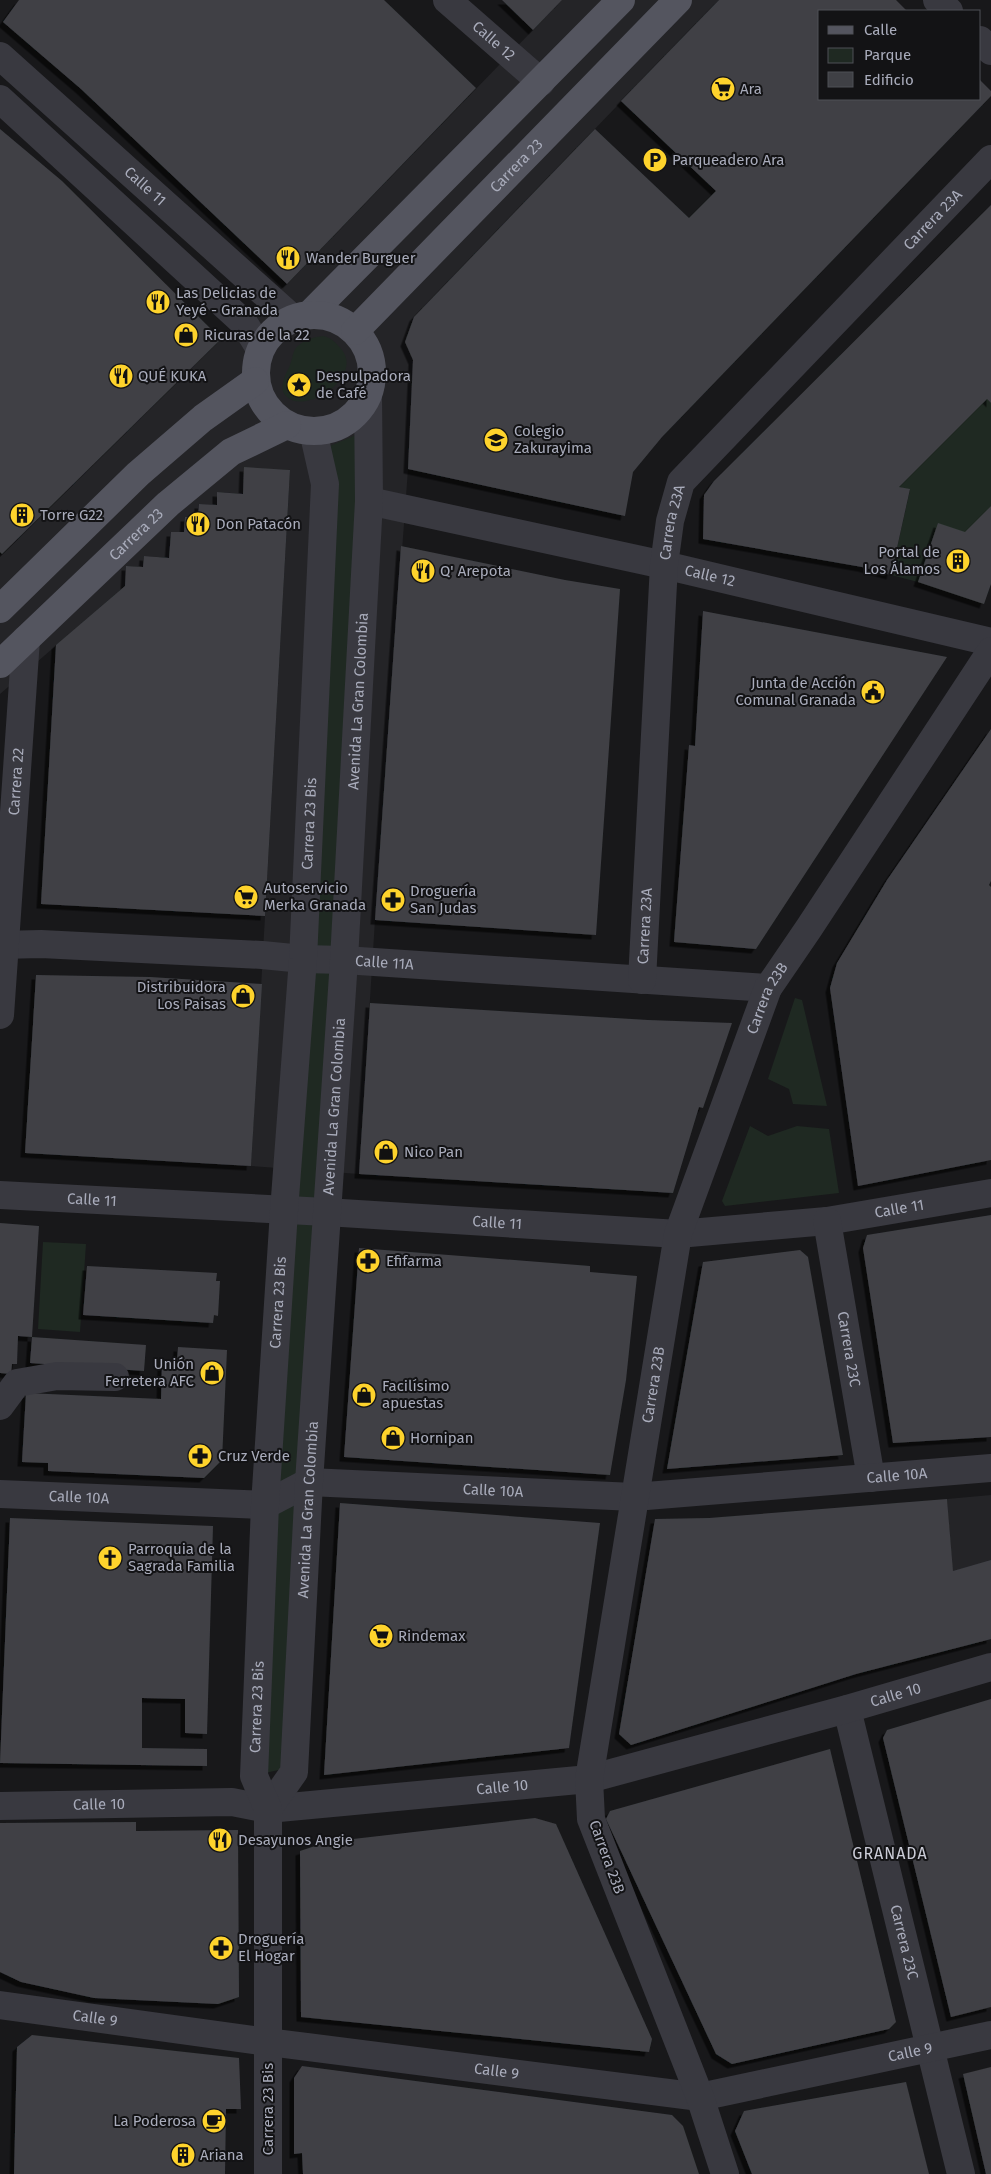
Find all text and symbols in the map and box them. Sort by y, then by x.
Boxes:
legend [818,10,981,100]
street label: Calle 12 [469,17,519,64]
text: Calle [864,21,897,39]
text: Parque [864,46,911,64]
text: Edificio [864,71,914,89]
supermarket icon: Ara [710,76,736,102]
place label: Ara [740,80,762,98]
street label: Carrera 23 [486,135,547,196]
parking icon: Parqueadero Ara [642,147,668,173]
place label: Parqueadero Ara [672,151,785,169]
street label: Calle 11 [121,163,170,210]
street label: Carrera 23A [900,186,966,254]
restaurant icon: Wander Burguer [275,245,301,271]
place label: Wander Burguer [306,249,416,267]
place label: Las Delicias de Yeyé - Granada [176,284,278,319]
restaurant icon: Las Delicias de Yeyé - Granada [145,289,171,315]
shop icon: Ricuras de la 22 [173,322,199,348]
place label: Ricuras de la 22 [204,326,310,344]
restaurant icon: QUÉ KUKA [108,363,134,389]
place label: QUÉ KUKA [138,367,207,385]
place label: Despulpadora de Café [316,367,411,402]
place icon: Despulpadora de Café [286,372,312,398]
place label: Colegio Zakurayima [514,422,592,457]
school or university icon: Colegio Zakurayima [483,427,509,453]
street label: Carrera 23A [656,482,689,561]
building icon: Torre G22 [9,502,35,528]
street label: Carrera 23 [105,504,167,564]
place label: Torre G22 [40,506,103,524]
restaurant icon: Don Patacón [185,511,211,537]
place label: Don Patacón [216,515,301,533]
place label: Portal de Los Álamos [863,543,940,578]
building icon: Portal de Los Álamos [945,548,971,574]
restaurant icon: Q' Arepota [410,558,436,584]
street label: Calle 12 [683,561,737,590]
place label: Q' Arepota [440,562,511,580]
street label: Avenida La Gran Colombia [344,612,372,790]
place label: Junta de Acción Comunal Granada [735,674,856,709]
public building icon: Junta de Acción Comunal Granada [860,679,886,705]
street label: Carrera 22 [5,747,27,816]
street label: Carrera 23 Bis [298,777,320,870]
place label: Autoservicio Merka Granada [264,879,366,914]
place label: Droguería San Judas [410,882,477,917]
supermarket icon: Autoservicio Merka Granada [233,884,259,910]
pharmacy icon: Droguería San Judas [380,887,406,913]
street label: Carrera 23A [634,887,656,965]
street label: Calle 11A [355,952,415,974]
street label: Carrera 23B [743,959,792,1037]
place label: Distribuidora Los Paisas [137,978,226,1013]
shop icon: Distribuidora Los Paisas [230,983,256,1009]
street label: Avenida La Gran Colombia [319,1017,349,1196]
shop icon: Nico Pan [373,1139,399,1165]
place label: Nico Pan [404,1143,463,1161]
street label: Calle 11 [66,1190,117,1210]
street label: Calle 11 [873,1196,925,1222]
street label: Calle 11 [472,1212,523,1233]
pharmacy icon: Efifarma [355,1248,381,1274]
place label: Efifarma [386,1252,442,1270]
street label: Carrera 23 Bis [266,1256,290,1349]
street label: Carrera 23C [834,1310,864,1389]
street label: Carrera 23B [638,1345,668,1424]
place label: Unión Ferretera AFC [105,1355,195,1390]
shop icon: Unión Ferretera AFC [199,1360,225,1386]
place label: Facilísimo apuestas [382,1377,450,1412]
shop icon: Facilísimo apuestas [351,1382,377,1408]
street label: Avenida La Gran Colombia [294,1420,322,1599]
shop icon: Hornipan [380,1425,406,1451]
place label: Hornipan [410,1429,473,1447]
pharmacy icon: Cruz Verde [187,1443,213,1469]
place label: Cruz Verde [218,1447,290,1465]
street label: Calle 10A [866,1464,928,1487]
street label: Calle 10A [462,1480,524,1501]
street label: Calle 10A [48,1487,110,1508]
place label: Parroquia de la Sagrada Familia [128,1540,235,1575]
church icon: Parroquia de la Sagrada Familia [97,1545,123,1571]
supermarket icon: Rindemax [368,1623,394,1649]
place label: Rindemax [398,1627,466,1645]
street label: Carrera 23 Bis [246,1660,268,1753]
street label: Calle 10 [868,1679,923,1711]
street label: Calle 10 [476,1776,529,1798]
street label: Calle 10 [73,1795,125,1814]
street label: Carrera 23B [585,1818,629,1896]
restaurant icon: Desayunos Angie [207,1827,233,1853]
place label: Desayunos Angie [238,1831,353,1849]
district label: GRANADA [852,1844,928,1863]
street label: Carrera 23C [886,1903,922,1982]
place label: Droguería El Hogar [238,1930,305,1965]
pharmacy icon: Droguería El Hogar [208,1935,234,1961]
street label: Calle 9 [72,2006,119,2030]
street label: Calle 9 [886,2039,934,2066]
street label: Calle 9 [473,2059,520,2083]
street label: Carrera 23 Bis [259,2063,277,2155]
cafe icon: La Poderosa [201,2108,227,2134]
place label: La Poderosa [113,2112,196,2130]
building icon: Ariana [170,2142,196,2168]
place label: Ariana [200,2146,244,2164]

